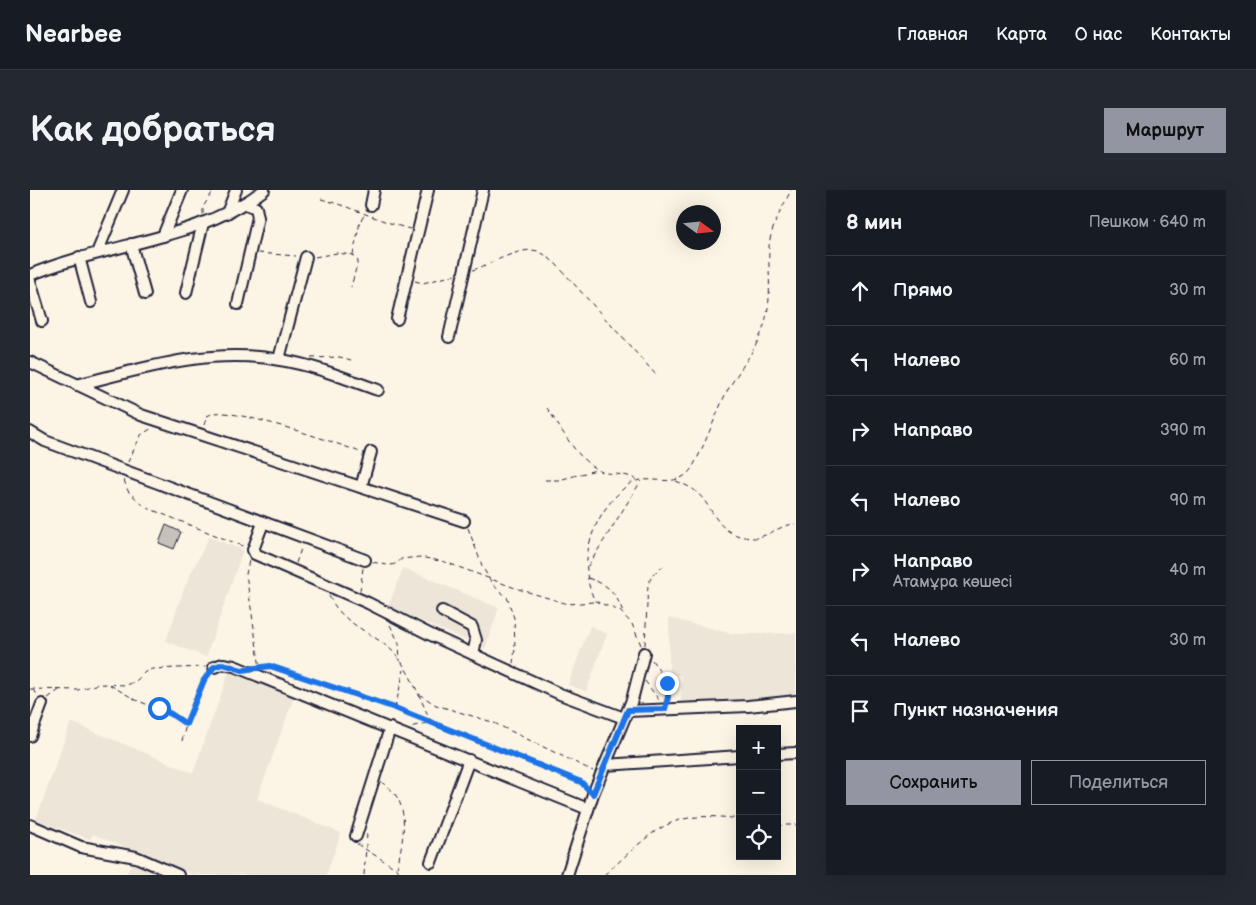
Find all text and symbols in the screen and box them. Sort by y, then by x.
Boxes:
text: Nearbee [25,20,122,49]
text: Главная [897,24,968,45]
text: Карта [996,24,1047,45]
text: О нас [1075,24,1122,45]
text: Контакты [1150,24,1231,45]
button: Маршрут [1104,108,1226,153]
text: Как добраться [30,109,276,152]
north arrow [676,205,721,250]
text: 8 мин [846,210,902,235]
text: Пешком · 640 m [1089,213,1206,232]
icon: ahead [846,277,874,305]
text: Прямо [893,279,953,302]
text: 30 m [1169,281,1206,300]
icon: left [846,347,874,375]
text: Налево [893,349,960,372]
text: 60 m [1169,351,1206,370]
icon: right [846,417,874,445]
text: Направо [893,419,973,442]
text: 390 m [1160,421,1206,440]
icon: left [846,487,874,515]
text: Налево [893,489,960,512]
text: 90 m [1170,491,1206,510]
text: Направо [893,550,973,573]
icon: right [846,557,874,585]
text: 40 m [1169,561,1206,580]
text: Атамұра көшесі [893,573,1013,592]
icon: left [846,627,874,655]
text: Налево [893,629,960,652]
text: 30 m [1169,631,1206,650]
route end [656,672,679,695]
route start [148,697,171,720]
icon: arrive [846,697,874,725]
text: Пункт назначения [893,699,1058,722]
map controls [736,725,781,860]
button: + [736,725,781,770]
button: Сохранить [846,760,1021,805]
button: Поделиться [1031,760,1206,805]
button: − [736,770,781,815]
button: locate [736,815,781,860]

